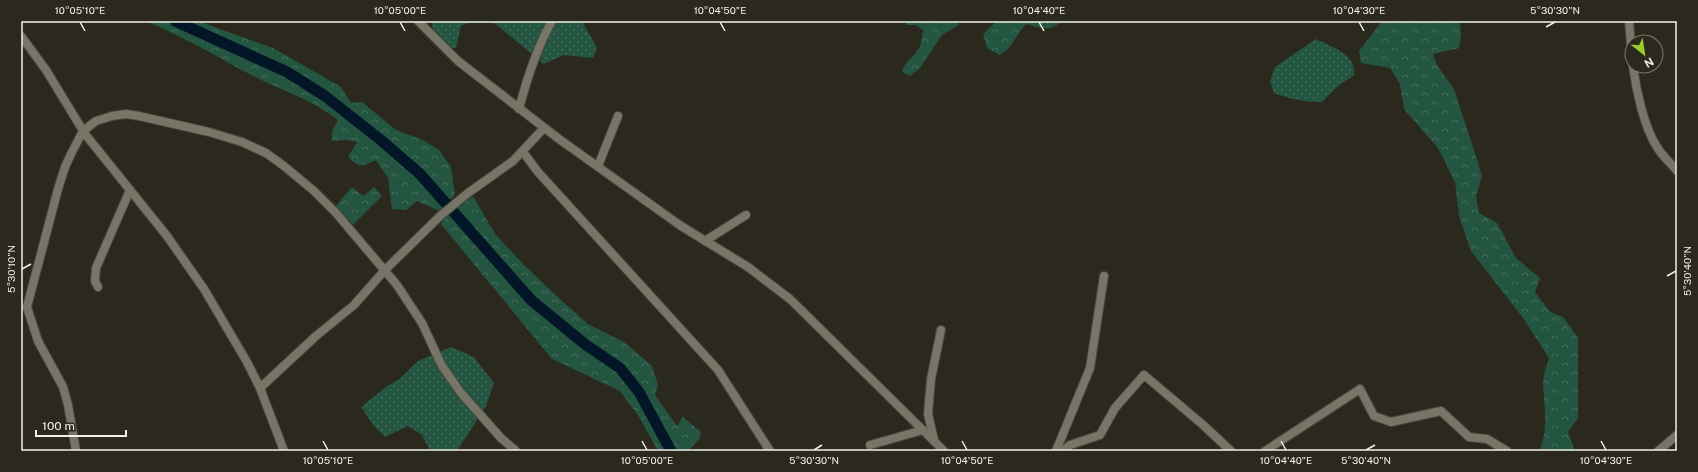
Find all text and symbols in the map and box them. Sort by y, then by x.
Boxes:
text: 10°05'10"E [55,4,105,16]
text: 10°05'00"E [374,4,426,16]
text: 10°04'50"E [694,4,746,16]
text: 10°04'40"E [1013,4,1065,16]
text: 10°04'30"E [1333,4,1385,16]
text: 5°30'30"N [1530,4,1580,16]
north arrow [1624,34,1664,74]
text: N [1642,55,1656,70]
text: 5°30'10"N [5,245,17,293]
text: 5°30'40"N [1681,246,1693,296]
scale bar [36,412,126,438]
text: 100 m [42,419,75,433]
text: 10°05'10"E [303,454,353,466]
text: 10°05'00"E [621,454,673,466]
text: 5°30'30"N [789,454,839,466]
text: 10°04'50"E [941,454,993,466]
text: 10°04'40"E [1260,454,1312,466]
text: 5°30'40"N [1341,454,1391,466]
text: 10°04'30"E [1580,454,1632,466]

